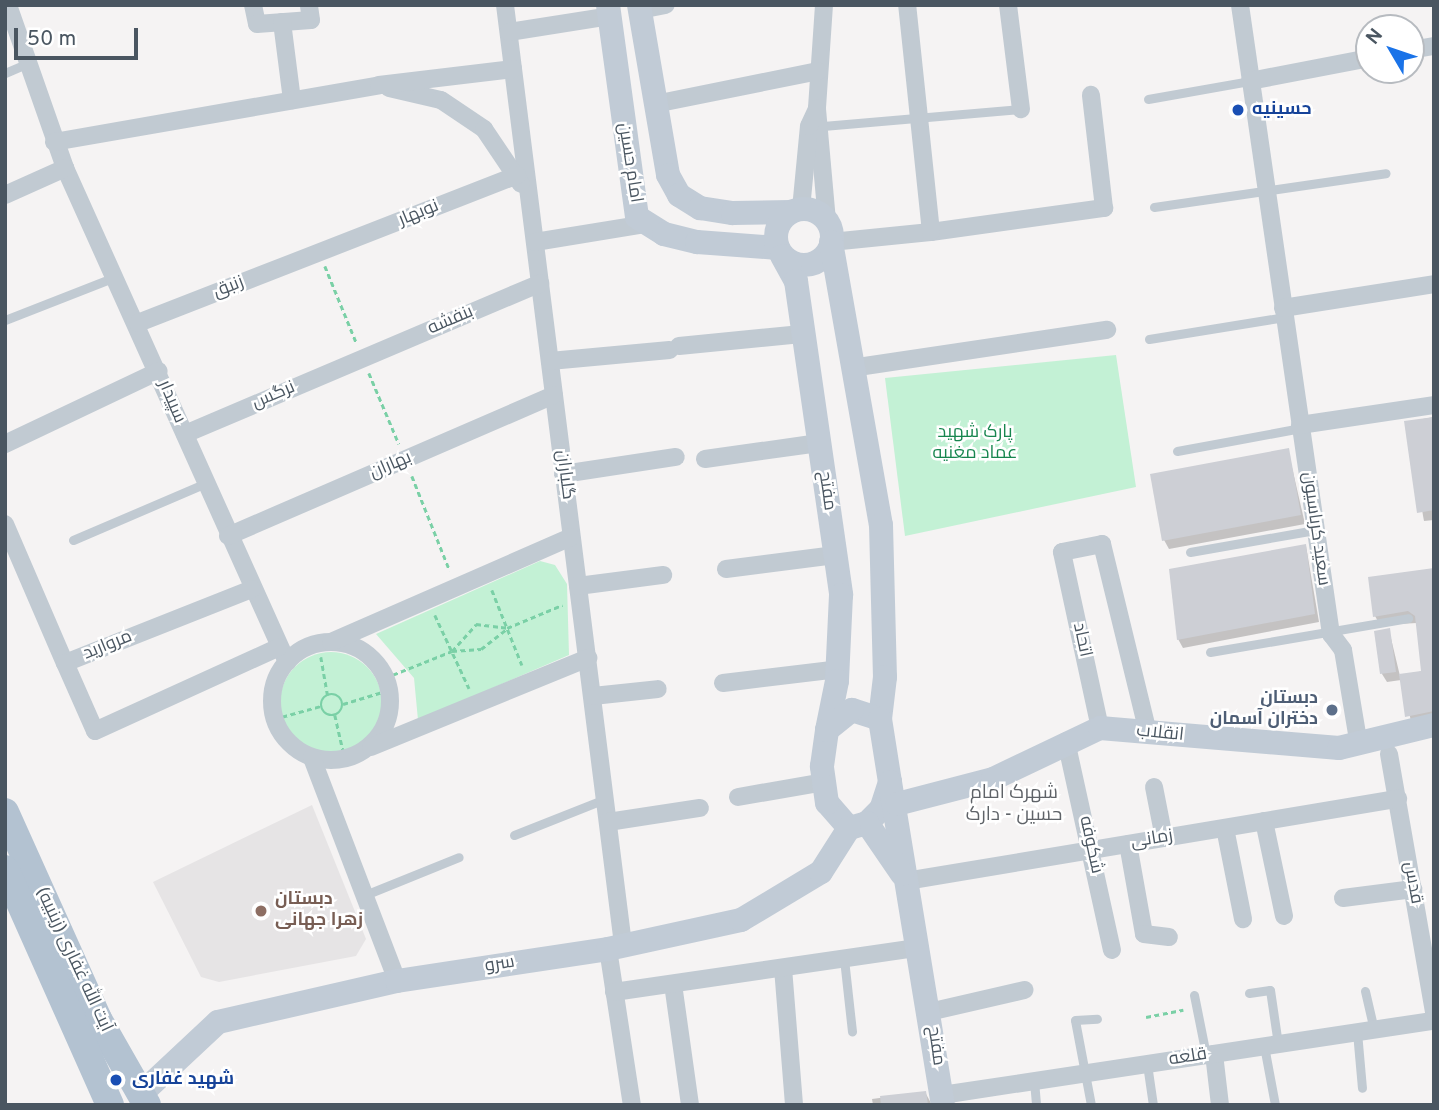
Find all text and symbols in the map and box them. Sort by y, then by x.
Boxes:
scale bar [18,14,142,58]
north arrow [1355,14,1425,84]
text: N [1362,24,1389,50]
text: 50 m [27,26,76,53]
place label: حسینیه [1252,99,1312,121]
marker: حسینیه [1230,102,1246,118]
street label: امام حسین [612,122,646,204]
street label: نوبهار [396,196,442,232]
street label: زنبق [211,272,247,304]
street label: بنفشه [425,302,477,340]
street label: سپیدار [152,377,190,427]
street label: نرگس [249,377,299,415]
park label: پارک شهید عماد مغنیه [932,423,1018,466]
street label: بهاران [367,448,415,484]
street label: گلباران [550,449,578,501]
street label: مفتح [813,470,839,512]
street label: سعید کرباسیون [1296,471,1334,587]
street label: اتحاد [1067,621,1095,659]
street label: مروارید [80,626,136,666]
place label: دبستان دختران آسمان [1210,689,1318,732]
marker: دبستان دختران آسمان [1324,702,1340,718]
street label: انقلاب [1135,721,1185,747]
district label: شهرک امام حسین - دارک [966,783,1062,827]
street label: شکوفه [1073,814,1107,876]
street label: زمانی [1129,826,1175,854]
street label: قدس [1398,860,1426,906]
street label: آیت الله غفاری (زینبیه) [30,884,116,1036]
place label: دبستان زهرا جهانی [275,890,363,932]
marker: دبستان زهرا جهانی [253,903,269,919]
street label: سرو [484,952,516,978]
street label: مفتح [922,1025,948,1067]
street label: قلعه [1167,1044,1209,1072]
place label: شهید غفاری [132,1069,234,1091]
marker: شهید غفاری [106,1070,126,1090]

